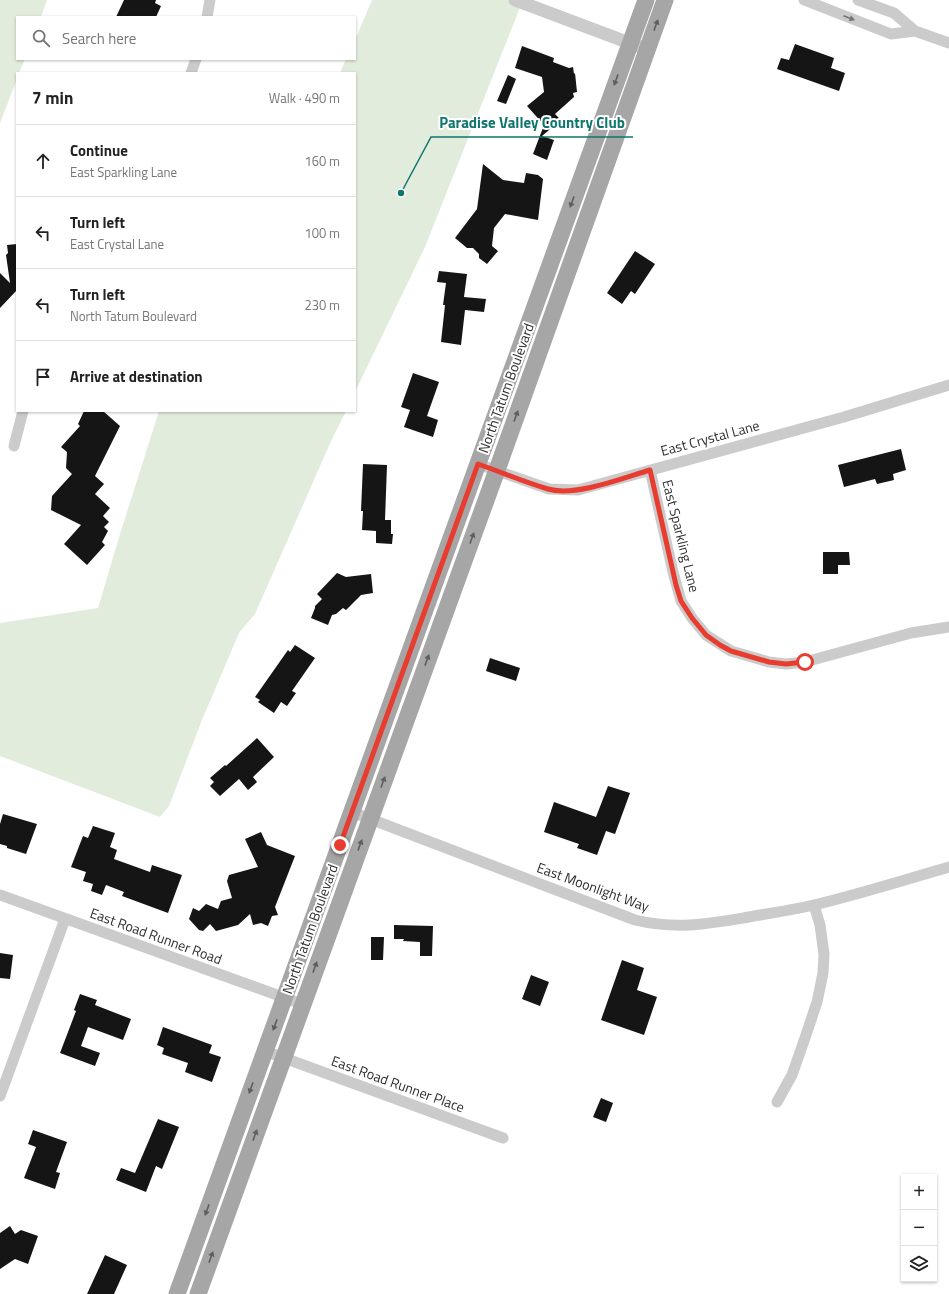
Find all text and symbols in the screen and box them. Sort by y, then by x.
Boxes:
one-way arrow [844,15,856,21]
search box [16,16,356,60]
one-way arrow [654,18,660,30]
icon: search [30,27,52,49]
text: Search here [62,27,136,50]
one-way arrow [613,74,619,86]
text: 7 min [32,85,73,111]
text: Walk · 490 m [269,88,340,108]
callout: Paradise Valley Country Club [431,110,633,137]
text: Paradise Valley Country Club [439,111,625,134]
text: Continue [70,139,128,162]
icon: ahead [32,150,54,172]
text: 160 m [304,151,340,171]
text: East Sparkling Lane [70,162,177,182]
one-way arrow [569,197,575,209]
text: Turn left [70,211,125,234]
icon: left [32,222,54,244]
text: 100 m [304,223,340,243]
text: East Crystal Lane [70,234,164,254]
text: Turn left [70,283,125,306]
icon: left [32,294,54,316]
text: 230 m [304,295,340,315]
text: North Tatum Boulevard [70,306,197,326]
street label: North Tatum Boulevard [472,320,539,456]
text: Arrive at destination [70,365,203,388]
icon: arrive [32,366,54,388]
one-way arrow [513,409,519,421]
street label: East Crystal Lane [658,414,762,461]
street label: East Sparkling Lane [657,477,706,594]
one-way arrow [469,532,475,544]
route start [796,653,814,671]
one-way arrow [425,654,431,666]
one-way arrow [380,776,386,788]
route end [331,836,349,854]
one-way arrow [357,839,363,851]
street label: East Moonlight Way [534,856,652,917]
street label: North Tatum Boulevard [276,861,343,997]
street label: East Road Runner Road [87,902,225,969]
one-way arrow [313,961,319,973]
one-way arrow [271,1019,277,1031]
street label: East Road Runner Place [329,1050,468,1117]
one-way arrow [248,1082,254,1094]
one-way arrow [252,1129,258,1141]
map controls [901,1174,937,1282]
button: + [901,1174,937,1210]
one-way arrow [204,1205,210,1217]
button: − [901,1210,937,1246]
button: layers [901,1246,937,1282]
one-way arrow [208,1251,214,1263]

